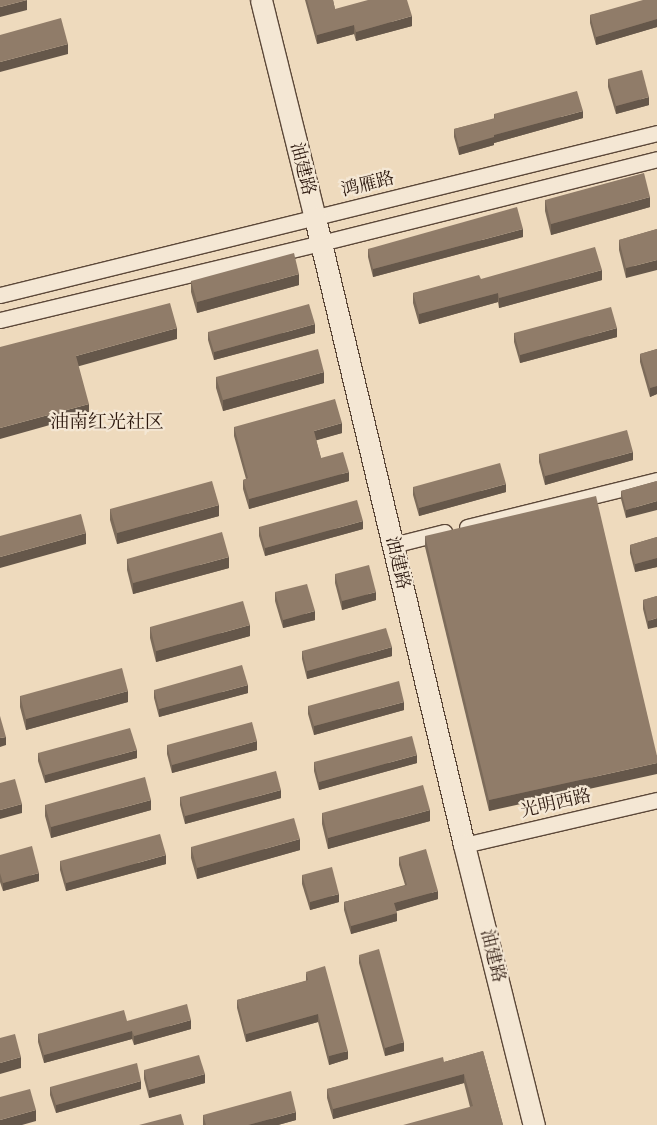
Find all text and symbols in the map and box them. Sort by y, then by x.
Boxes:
street label: 油建路 [285,140,319,198]
street label: 鸿雁路 [339,168,397,202]
district label: 油南红光社区 [50,412,164,434]
street label: 油建路 [380,534,414,592]
street label: 光明西路 [518,785,594,823]
street label: 油建路 [475,927,509,985]

